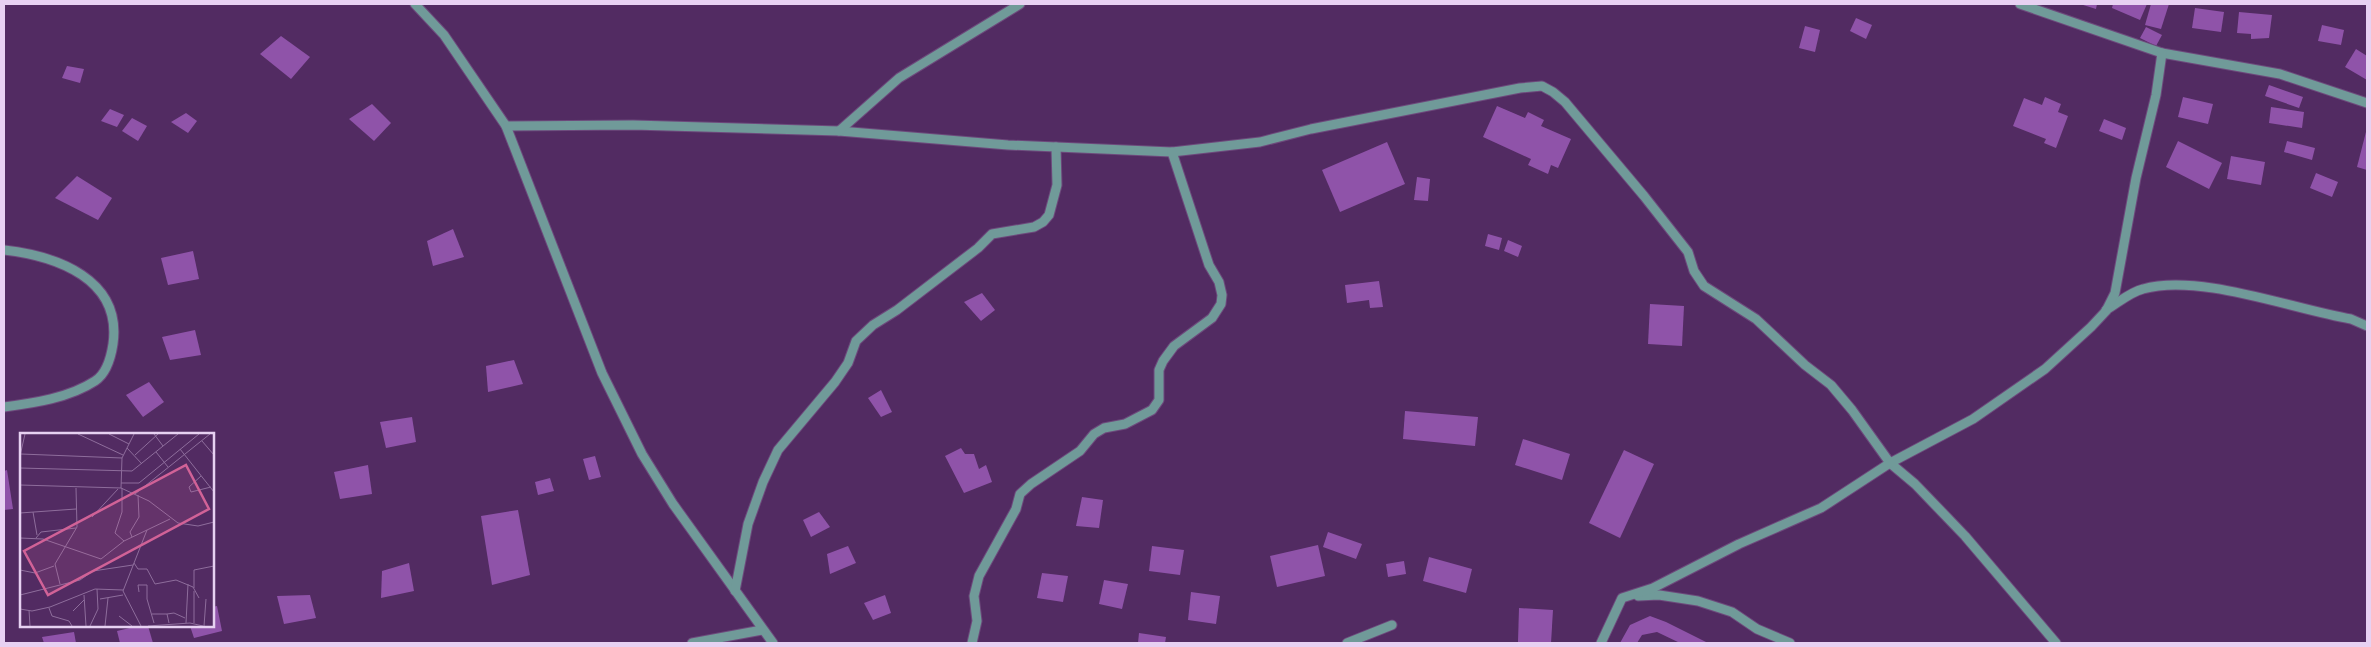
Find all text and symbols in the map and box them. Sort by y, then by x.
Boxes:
inset map [20,433,214,627]

